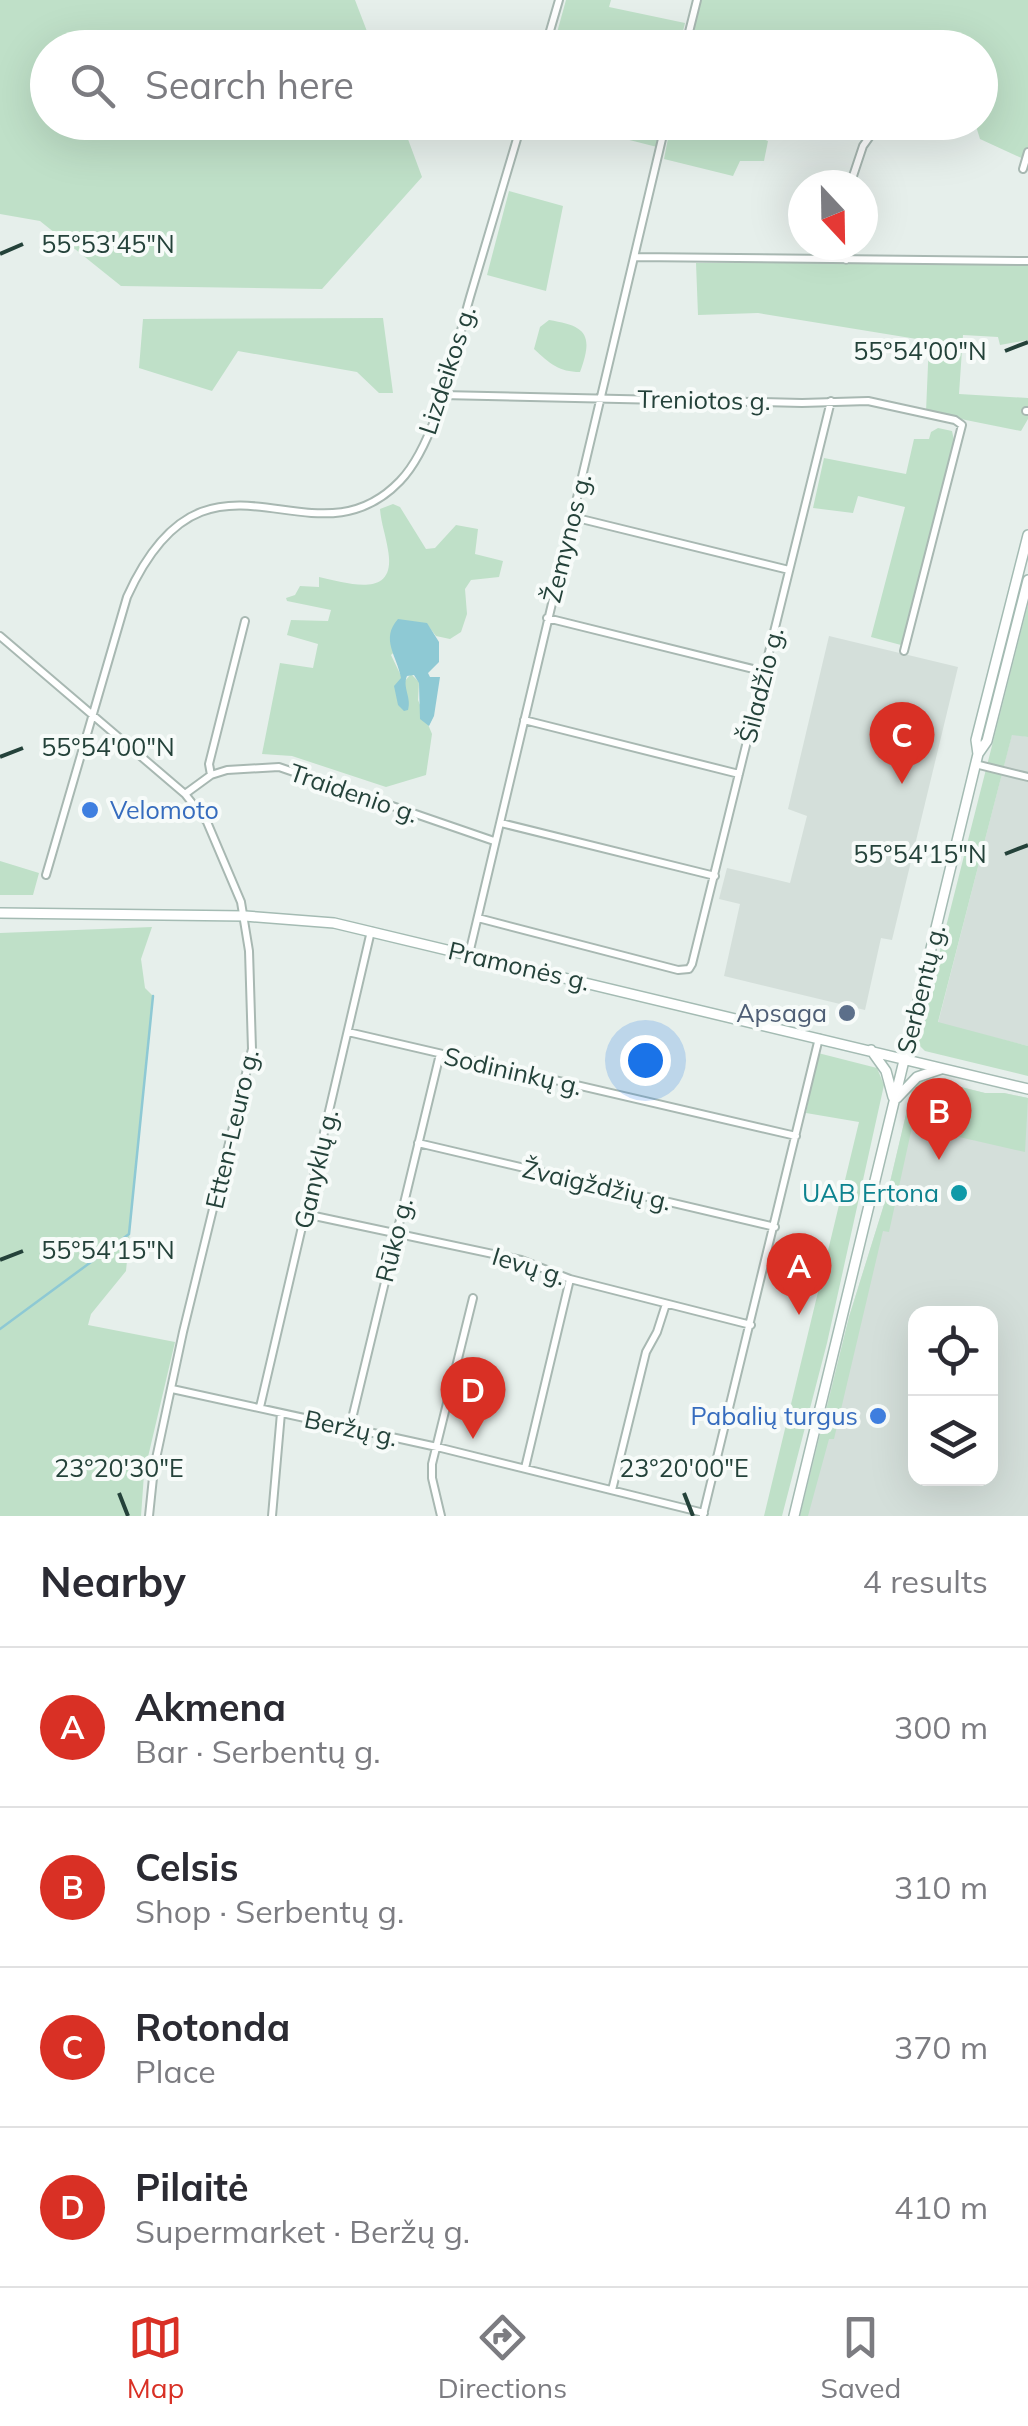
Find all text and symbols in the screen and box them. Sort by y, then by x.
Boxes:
search box [30,30,998,140]
icon: search [65,58,120,113]
text: Search here [145,61,354,109]
north arrow [788,170,878,260]
text: 55°53'45"N [41,228,175,259]
street label: Lizdeikos g. [411,302,482,438]
text: 55°54'00"N [853,335,987,366]
street label: Treniotos g. [637,383,771,416]
street label: Žemynos g. [536,470,598,606]
street label: Šiladžio g. [731,624,790,746]
pin: C [870,702,934,784]
text: 55°54'00"N [41,731,175,762]
street label: Traidenio g. [286,756,422,829]
place label: Velomoto [110,794,219,825]
marker: Velomoto [79,799,101,821]
text: 55°54'15"N [853,838,987,869]
street label: Serbentų g. [890,921,952,1057]
street label: Pramonės g. [445,934,593,997]
place label: Apsaga [736,997,827,1028]
marker: Apsaga [836,1002,858,1024]
your location [620,1035,671,1086]
street label: Sodininkų g. [441,1040,585,1101]
street label: Etten-Leuro g. [198,1046,265,1212]
pin: B [906,1078,972,1160]
street label: Ganyklų g. [287,1106,344,1232]
street label: Žvaigždžių g. [520,1152,674,1217]
place label: UAB Ertona [802,1177,939,1208]
marker: UAB Ertona [948,1182,970,1204]
street label: Rūko g. [368,1194,419,1285]
pin: A [766,1232,832,1315]
text: 55°54'15"N [41,1234,175,1265]
street label: Ievų g. [489,1240,570,1291]
map controls [908,1306,998,1486]
button: locate [908,1306,998,1396]
pin: D [440,1356,506,1439]
button: layers [908,1396,998,1486]
place label: Pabalių turgus [690,1400,858,1431]
street label: Beržų g. [302,1403,401,1452]
marker: Pabalių turgus [867,1405,889,1427]
text: 23°20'30"E [54,1452,184,1483]
text: 23°20'00"E [619,1452,749,1483]
text: Nearby [40,1555,186,1608]
text: 4 results [863,1561,988,1601]
text: Akmena [135,1683,286,1731]
text: A [60,1707,85,1747]
text: 300 m [894,1707,988,1747]
text: Bar · Serbentų g. [135,1731,381,1771]
text: Celsis [135,1843,238,1891]
text: B [61,1867,84,1907]
text: 310 m [894,1867,988,1907]
text: Shop · Serbentų g. [135,1891,404,1931]
text: Rotonda [135,2003,290,2051]
text: C [62,2027,83,2067]
text: 370 m [894,2027,988,2067]
text: Place [135,2051,216,2091]
text: Pilaitė [135,2163,249,2211]
text: D [60,2187,85,2227]
text: 410 m [894,2187,988,2227]
text: Supermarket · Beržų g. [135,2211,470,2251]
tab: Map [127,2310,184,2405]
tab: Directions [438,2310,567,2405]
tab: Saved [820,2310,901,2405]

